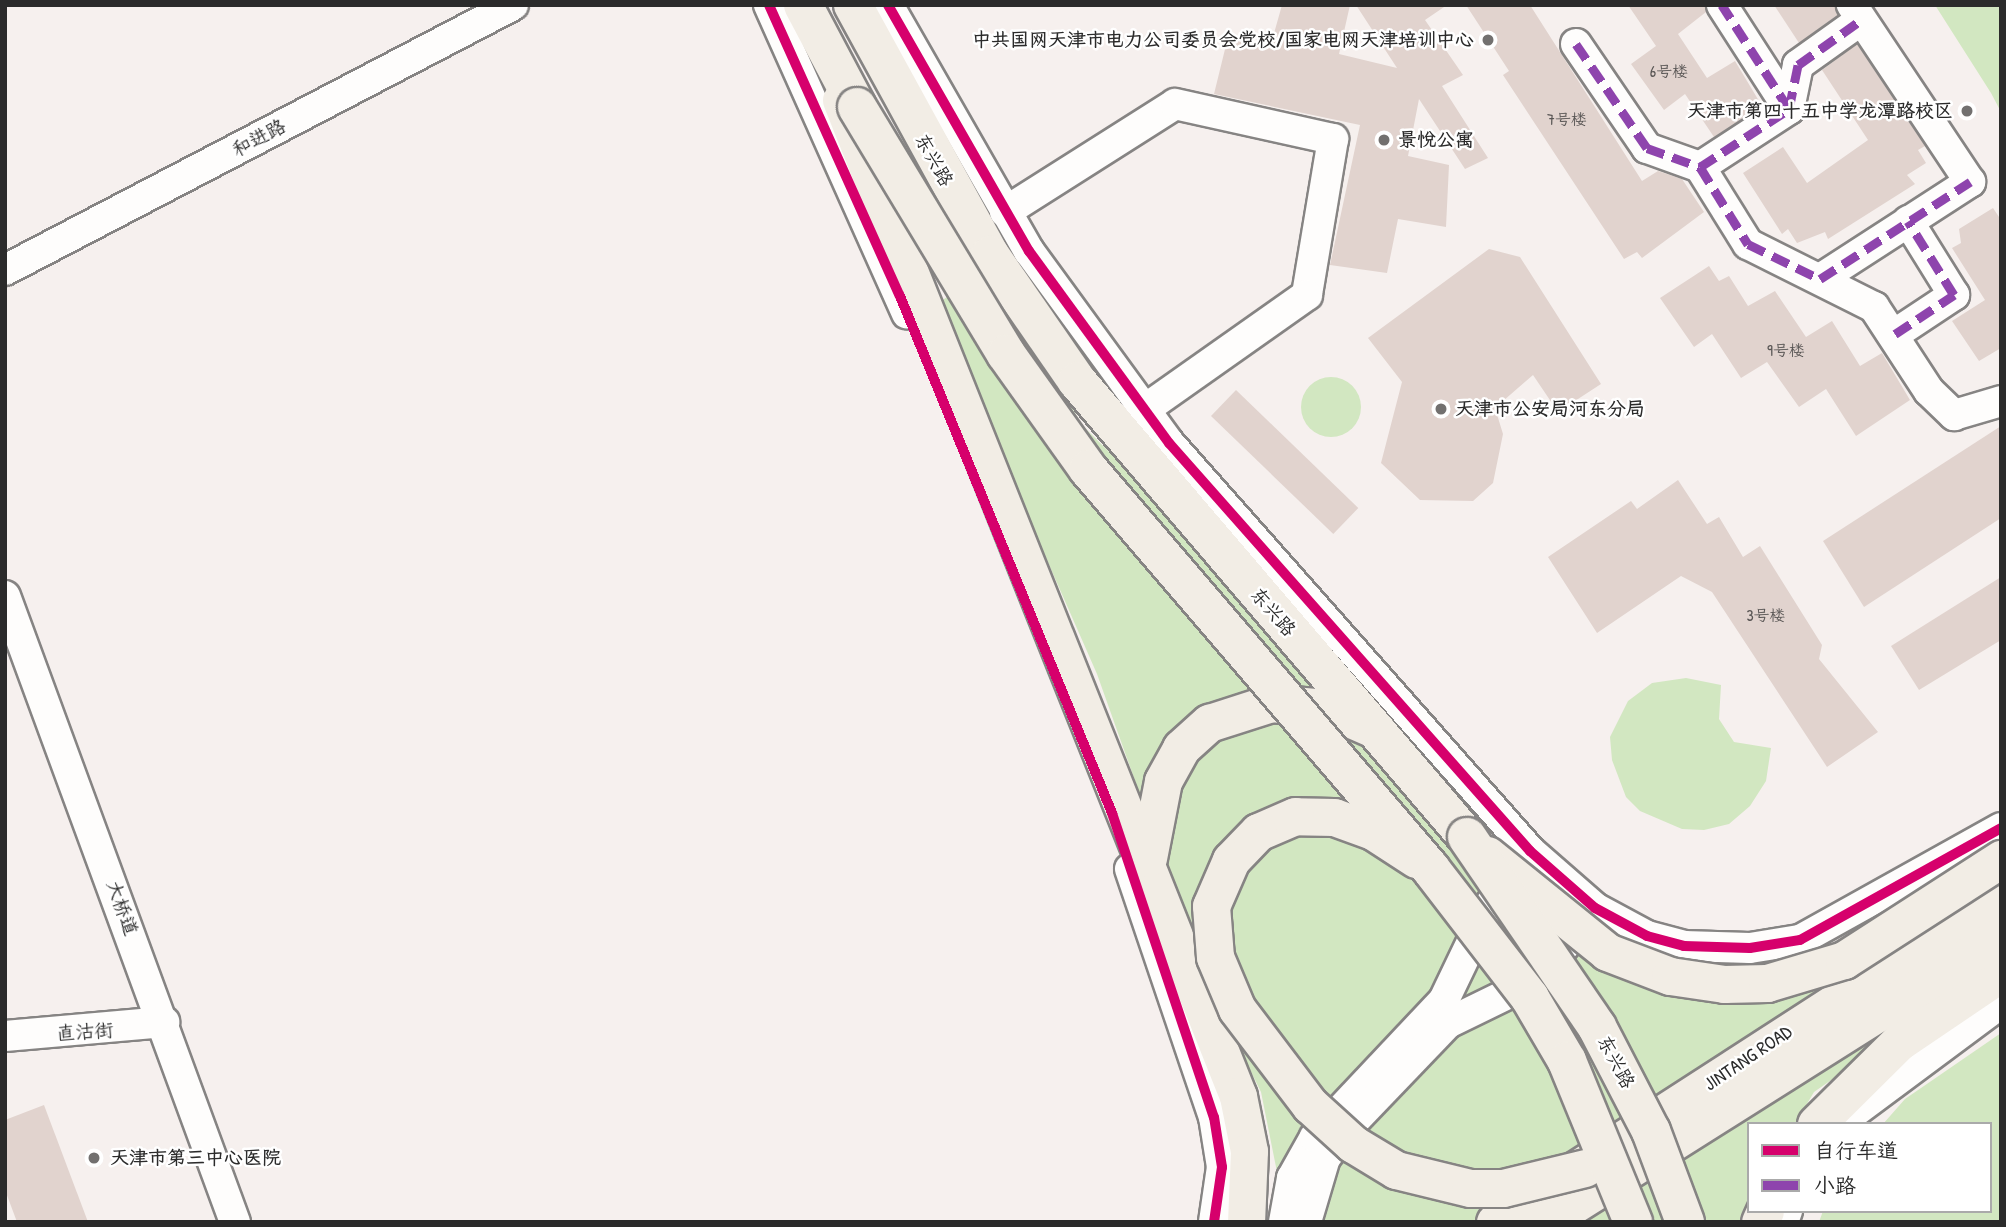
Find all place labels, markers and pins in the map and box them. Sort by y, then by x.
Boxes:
place label: 中共国网天津市电力公司委员会党校/国家电网天津培训中心 [972,29,1474,51]
marker: 中共国网天津市电力公司委员会党校/国家电网天津培训中心 [1480,32,1496,48]
place label: 天津市第四十五中学龙潭路校区 [1687,100,1953,122]
marker: 天津市第四十五中学龙潭路校区 [1959,103,1975,119]
place label: 景悦公寓 [1398,129,1474,151]
marker: 景悦公寓 [1376,132,1392,148]
place label: 天津市公安局河东分局 [1455,398,1645,420]
marker: 天津市公安局河东分局 [1433,401,1449,417]
place label: 天津市第三中心医院 [110,1147,281,1169]
marker: 天津市第三中心医院 [84,1148,104,1168]

